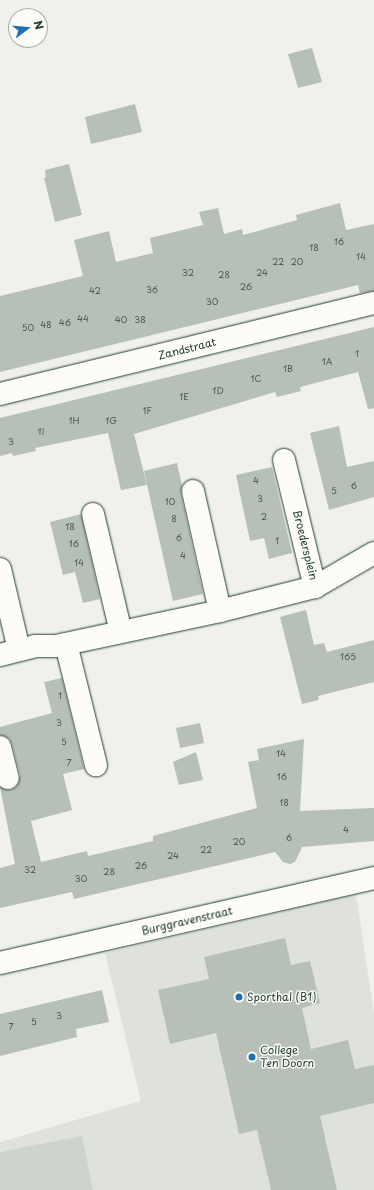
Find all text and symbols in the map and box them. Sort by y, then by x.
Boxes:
north arrow [8,8,48,48]
text: N [30,18,48,31]
house number: 16 [334,236,344,246]
house number: 18 [309,242,319,252]
house number: 14 [356,251,366,261]
house number: 22 [272,256,284,266]
house number: 20 [291,256,303,266]
house number: 32 [182,267,194,277]
house number: 24 [256,267,268,277]
house number: 28 [218,269,230,279]
house number: 26 [240,281,252,291]
house number: 36 [146,284,158,294]
house number: 42 [89,285,101,295]
house number: 30 [206,296,218,306]
house number: 44 [77,313,89,323]
house number: 40 [115,314,127,324]
house number: 38 [134,314,146,324]
house number: 46 [59,317,71,327]
house number: 48 [40,319,52,329]
house number: 50 [22,322,34,332]
street label: Zandstraat [157,335,217,363]
house number: 1 [355,348,359,358]
house number: 1A [322,356,332,366]
house number: 1B [283,363,293,373]
house number: 1C [251,373,261,383]
house number: 1D [212,385,224,395]
house number: 1E [179,391,189,401]
house number: 1F [142,405,152,415]
house number: 1H [68,415,80,425]
house number: 1G [105,415,117,425]
house number: 1I [38,426,44,436]
house number: 3 [8,436,14,446]
house number: 4 [253,475,259,485]
house number: 6 [351,480,357,490]
house number: 5 [331,485,337,495]
house number: 3 [257,493,263,503]
house number: 10 [165,496,175,506]
street label: Broedersplein [290,509,320,581]
house number: 2 [261,511,267,521]
house number: 8 [171,513,177,523]
house number: 18 [65,521,75,531]
house number: 6 [176,532,182,542]
house number: 1 [275,535,279,545]
house number: 16 [69,538,79,548]
house number: 4 [180,550,186,560]
house number: 14 [74,557,84,567]
house number: 165 [340,651,356,661]
house number: 1 [58,690,62,700]
house number: 3 [56,717,62,727]
house number: 5 [61,736,67,746]
house number: 14 [276,748,286,758]
house number: 7 [66,757,72,767]
house number: 16 [277,771,287,781]
house number: 18 [279,797,289,807]
house number: 4 [343,824,349,834]
house number: 6 [286,832,292,842]
house number: 20 [233,836,245,846]
house number: 22 [200,844,212,854]
house number: 24 [167,850,179,860]
house number: 26 [135,860,147,870]
house number: 32 [24,864,36,874]
house number: 28 [103,866,115,876]
house number: 30 [75,873,87,883]
street label: Burggravenstraat [140,904,234,938]
place label: Sporthal (B1) [247,990,317,1004]
marker: Sporthal (B1) [234,992,244,1002]
house number: 3 [56,1010,62,1020]
house number: 5 [31,1016,37,1026]
house number: 7 [8,1021,14,1031]
place label: College Ten Doorn [260,1044,315,1070]
marker: College Ten Doorn [247,1052,257,1062]

